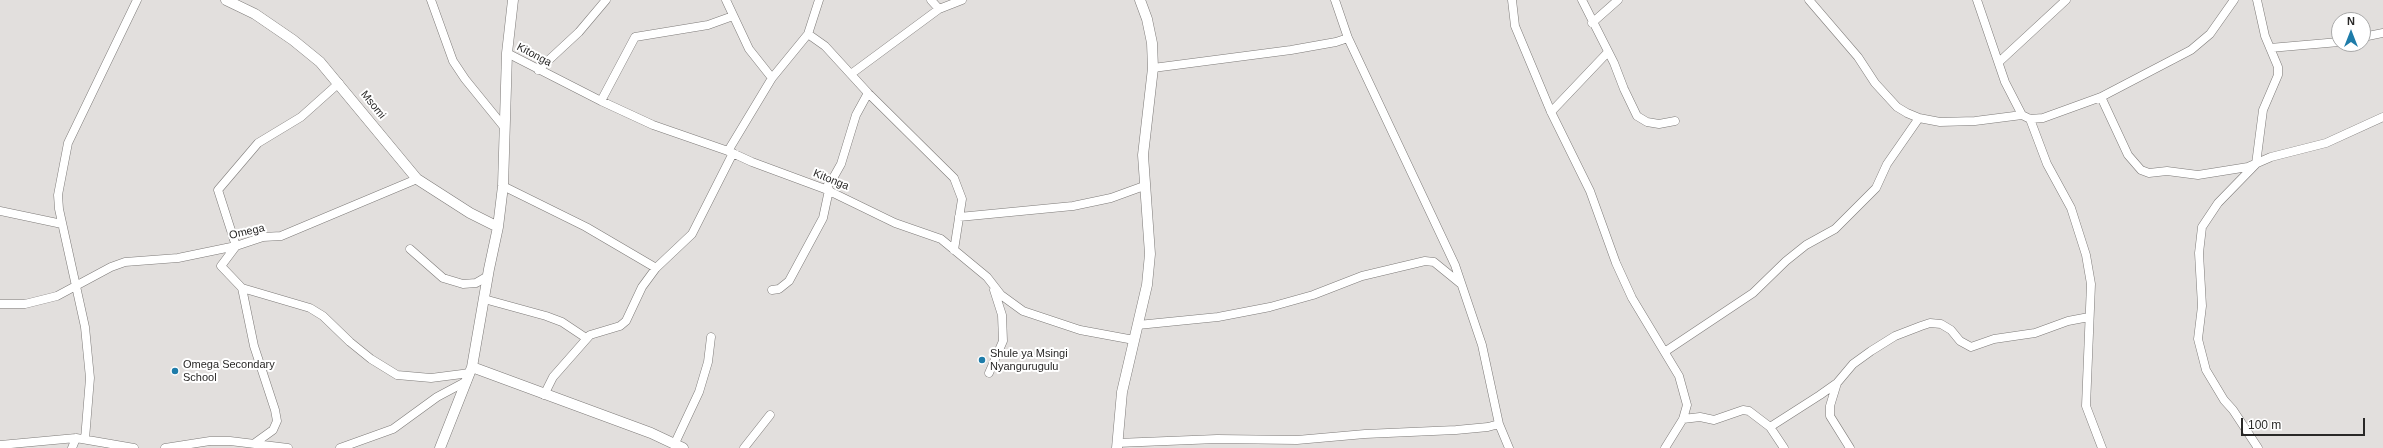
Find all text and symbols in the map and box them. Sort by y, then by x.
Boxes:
north arrow [2331,12,2371,52]
text: N [2347,15,2355,27]
street label: Kitonga [514,40,554,70]
street label: Msomi [358,88,388,122]
street label: Kitonga [811,167,851,193]
street label: Omega [228,222,266,242]
place label: Shule ya Msingi Nyangurugulu [990,347,1068,373]
marker: Shule ya Msingi Nyangurugulu [977,355,987,365]
place label: Omega Secondary School [183,358,275,384]
marker: Omega Secondary School [170,366,180,376]
scale bar [2243,410,2367,436]
text: 100 m [2248,418,2281,432]

